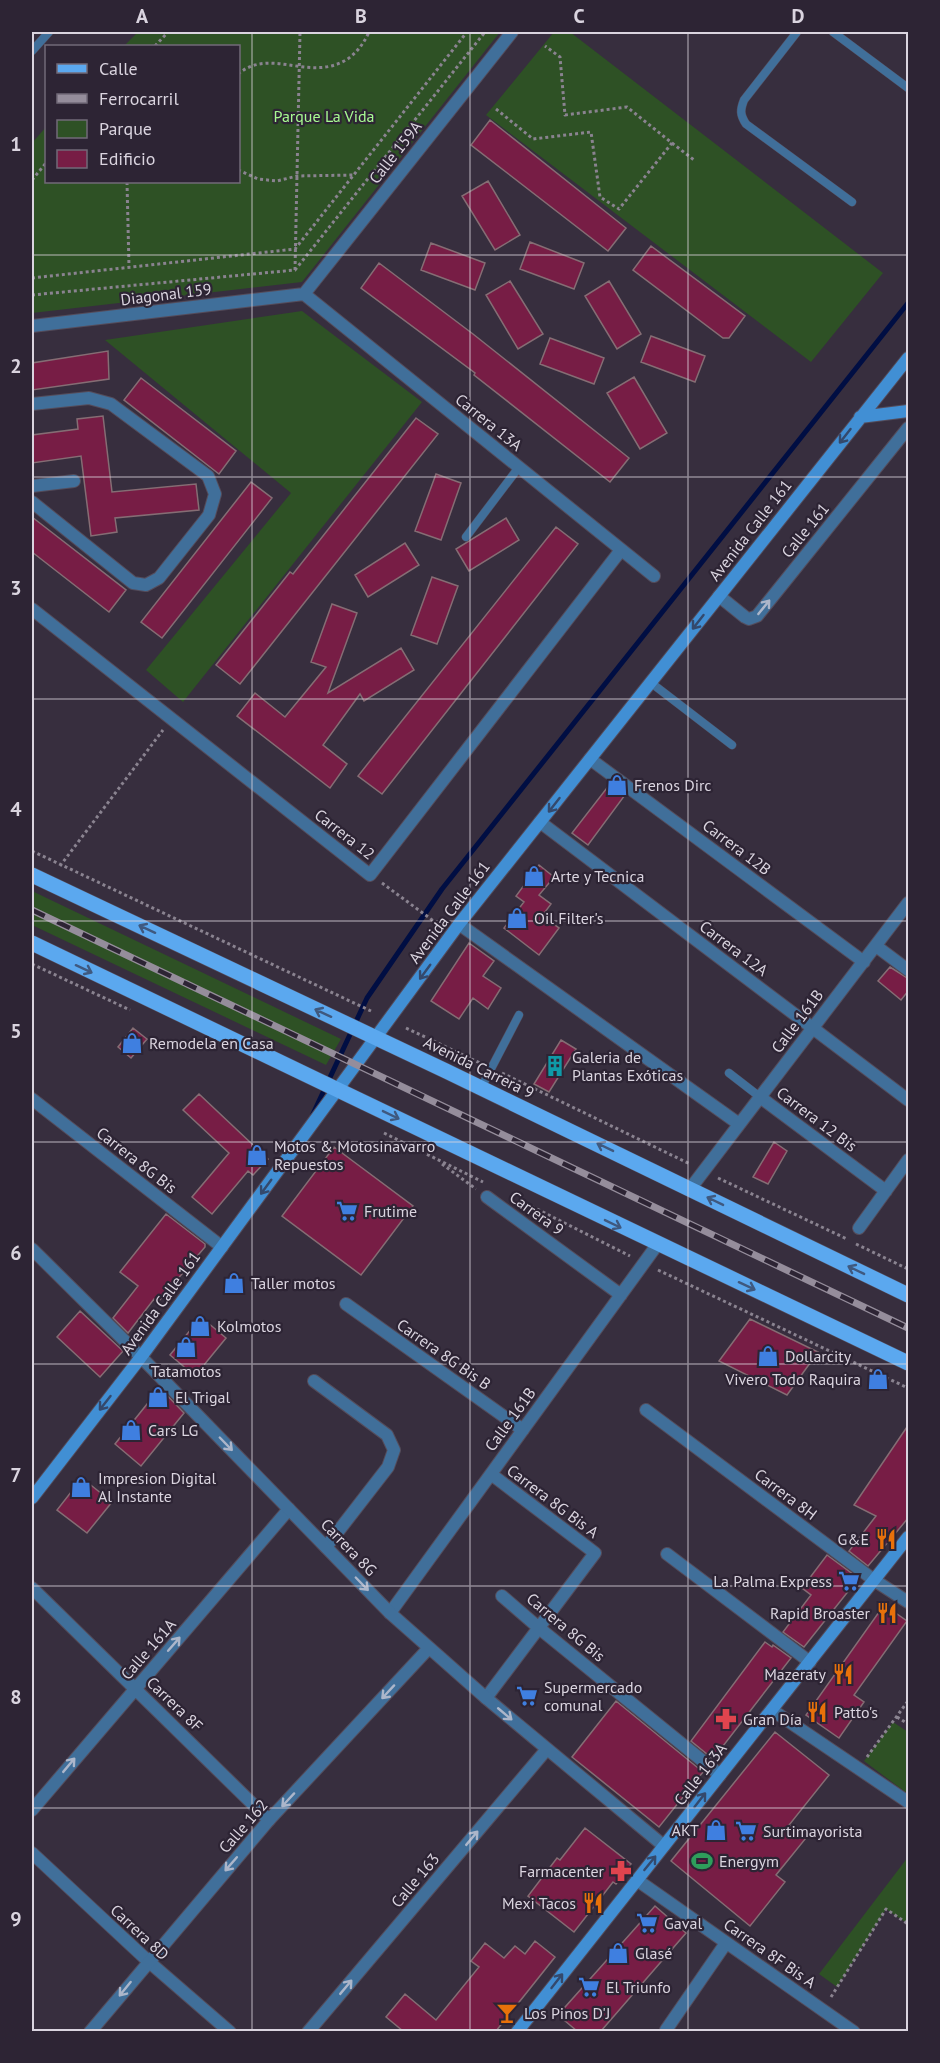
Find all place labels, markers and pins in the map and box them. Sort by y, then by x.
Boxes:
shop icon: Frenos Dirc [605,773,629,797]
place label: Frenos Dirc [634,775,712,795]
shop icon: Arte y Tecnica [522,864,546,888]
place label: Arte y Tecnica [551,866,645,886]
shop icon: Oil Filter's [505,906,529,930]
place label: Oil Filter's [534,908,604,928]
shop icon: Remodela en Casa [120,1031,144,1055]
place label: Remodela en Casa [149,1033,274,1053]
place label: Galeria de Plantas Exóticas [572,1047,684,1085]
building icon: Galeria de Plantas Exóticas [543,1054,567,1078]
place label: Motos & Motosinavarro Repuestos [274,1136,435,1174]
shop icon: Motos & Motosinavarro Repuestos [245,1143,269,1167]
supermarket icon: Frutime [335,1199,359,1223]
place label: Frutime [364,1201,417,1221]
shop icon: Taller motos [222,1271,246,1295]
place label: Taller motos [251,1273,336,1293]
shop icon: Kolmotos [188,1314,212,1338]
place label: Kolmotos [217,1316,282,1336]
shop icon: Tatamotos [174,1335,198,1359]
shop icon: Dollarcity [756,1344,780,1368]
place label: Dollarcity [785,1346,852,1366]
place label: Tatamotos [151,1361,222,1381]
shop icon: Vivero Todo Raquira [866,1367,890,1391]
place label: Vivero Todo Raquira [724,1369,861,1389]
shop icon: El Trigal [146,1385,170,1409]
place label: El Trigal [175,1387,230,1407]
shop icon: Cars LG [119,1418,143,1442]
place label: Cars LG [148,1420,198,1440]
place label: Impresion Digital Al Instante [98,1468,216,1506]
shop icon: Impresion Digital Al Instante [69,1475,93,1499]
restaurant icon: G&E [874,1527,898,1551]
place label: G&E [838,1529,869,1549]
supermarket icon: La Palma Express [837,1569,861,1593]
place label: La Palma Express [713,1571,832,1591]
restaurant icon: Rapid Broaster [875,1601,899,1625]
place label: Rapid Broaster [770,1603,871,1623]
restaurant icon: Mazeraty [831,1662,855,1686]
place label: Mazeraty [764,1664,827,1684]
place label: Supermercado comunal [544,1677,642,1715]
supermarket icon: Supermercado comunal [515,1684,539,1708]
restaurant icon: Patto's [805,1700,829,1724]
place label: Patto's [834,1702,878,1722]
pharmacy icon: Gran Día [714,1707,738,1731]
place label: Gran Día [743,1709,802,1729]
shop icon: AKT [704,1818,728,1842]
supermarket icon: Surtimayorista [734,1819,758,1843]
place label: AKT [672,1820,699,1840]
place label: Surtimayorista [763,1821,862,1841]
sports icon: Energym [690,1849,714,1873]
place label: Energym [719,1851,779,1871]
pharmacy icon: Farmacenter [609,1859,633,1883]
place label: Farmacenter [519,1861,605,1881]
restaurant icon: Mexi Tacos [581,1891,605,1915]
place label: Mexi Tacos [502,1893,576,1913]
supermarket icon: Gaval [635,1911,659,1935]
place label: Gaval [664,1913,702,1933]
shop icon: Glasé [606,1941,630,1965]
place label: Glasé [635,1943,672,1963]
supermarket icon: El Triunfo [577,1975,601,1999]
place label: El Triunfo [606,1977,671,1997]
bar icon: Los Pinos D'J [495,2001,519,2025]
place label: Los Pinos D'J [524,2003,610,2023]

